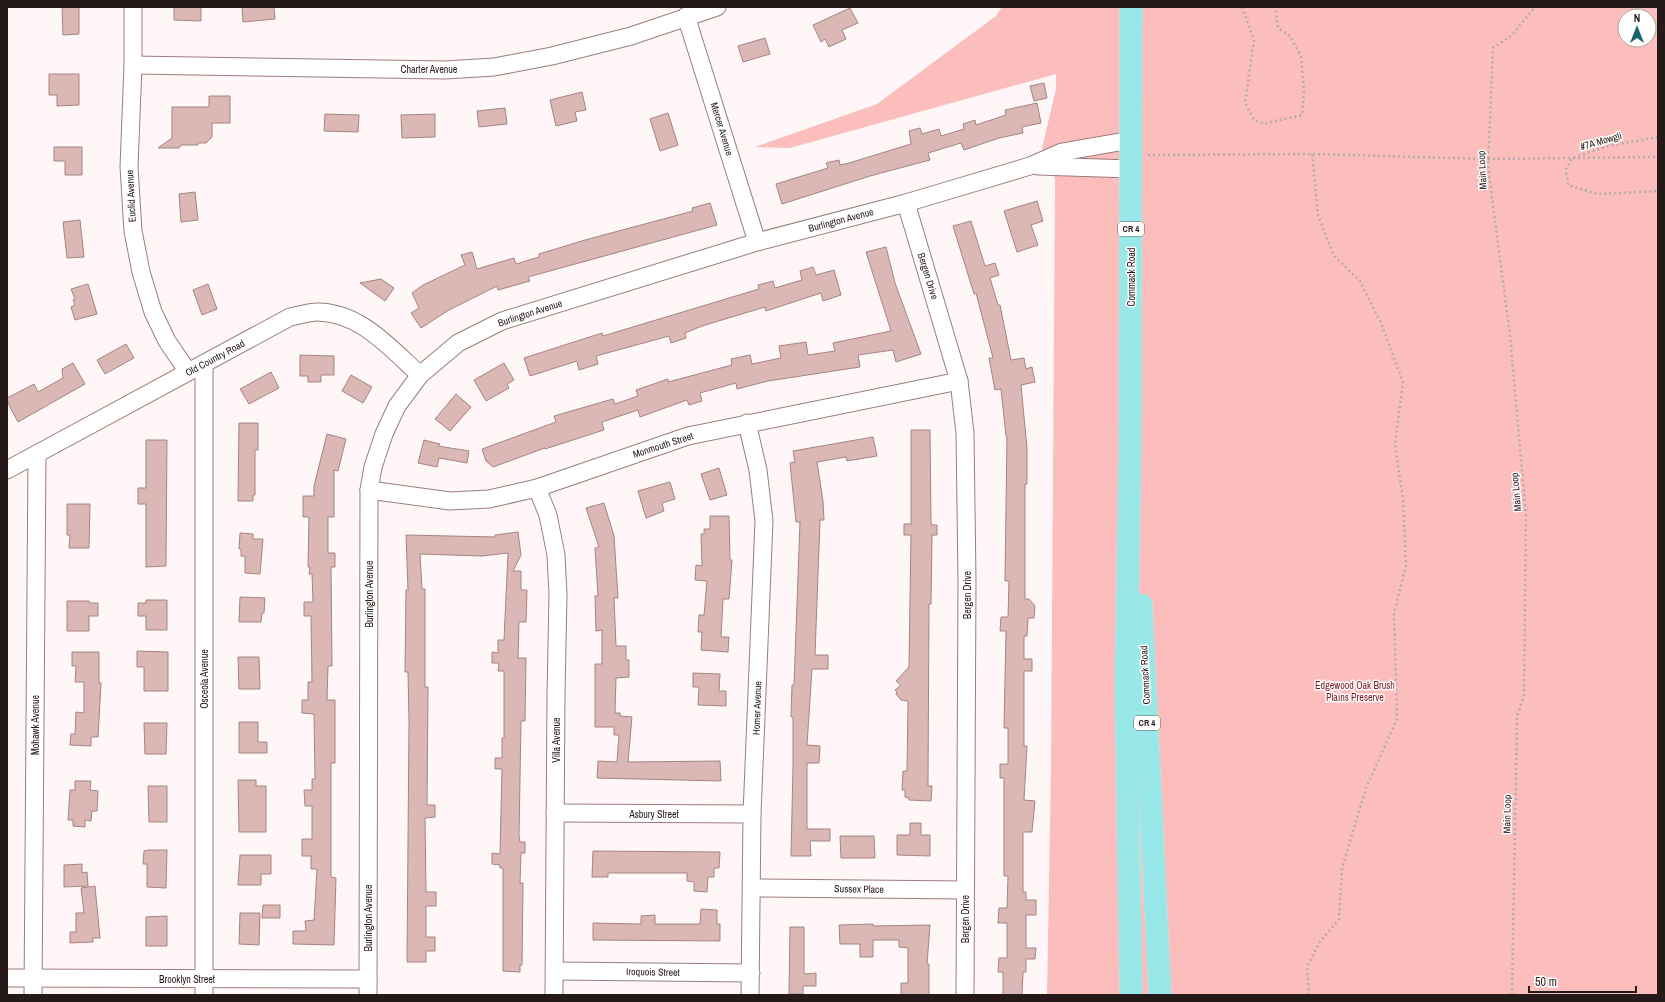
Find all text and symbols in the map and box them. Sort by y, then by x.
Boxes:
north arrow [1617,8,1657,48]
text: N [1634,11,1640,25]
street label: Charter Avenue [401,63,458,76]
street label: Mercer Avenue [708,101,736,158]
street label: #7A Mowgli [1579,129,1623,153]
street label: Main Loop [1474,150,1490,190]
street label: Euclid Avenue [123,169,139,222]
street label: Burlington Avenue [807,205,875,235]
road number: CR 4 [1118,222,1144,236]
street label: Commack Road [1125,248,1138,306]
street label: Bergen Drive [915,251,941,301]
street label: Burlington Avenue [496,296,564,330]
street label: Old Country Road [183,337,247,379]
street label: Monmouth Street [631,429,696,461]
street label: Main Loop [1508,472,1524,512]
street label: Burlington Avenue [363,560,376,627]
street label: Bergen Drive [961,570,974,619]
street label: Commack Road [1137,645,1153,705]
street label: Osceola Avenue [198,649,211,709]
park label: Edgewood Oak Brush Plains Preserve [1315,679,1395,704]
street label: Homer Avenue [750,680,764,735]
street label: Mohawk Avenue [29,695,42,755]
road number: CR 4 [1134,716,1160,730]
street label: Villa Avenue [550,717,563,763]
street label: Main Loop [1500,794,1514,833]
street label: Asbury Street [628,808,680,821]
street label: Sussex Place [834,882,884,896]
street label: Burlington Avenue [362,884,375,951]
street label: Bergen Drive [959,894,972,943]
street label: Iroquois Street [626,965,681,979]
scale bar [1529,968,1636,994]
street label: Brooklyn Street [159,973,216,986]
text: 50 m [1535,974,1557,990]

